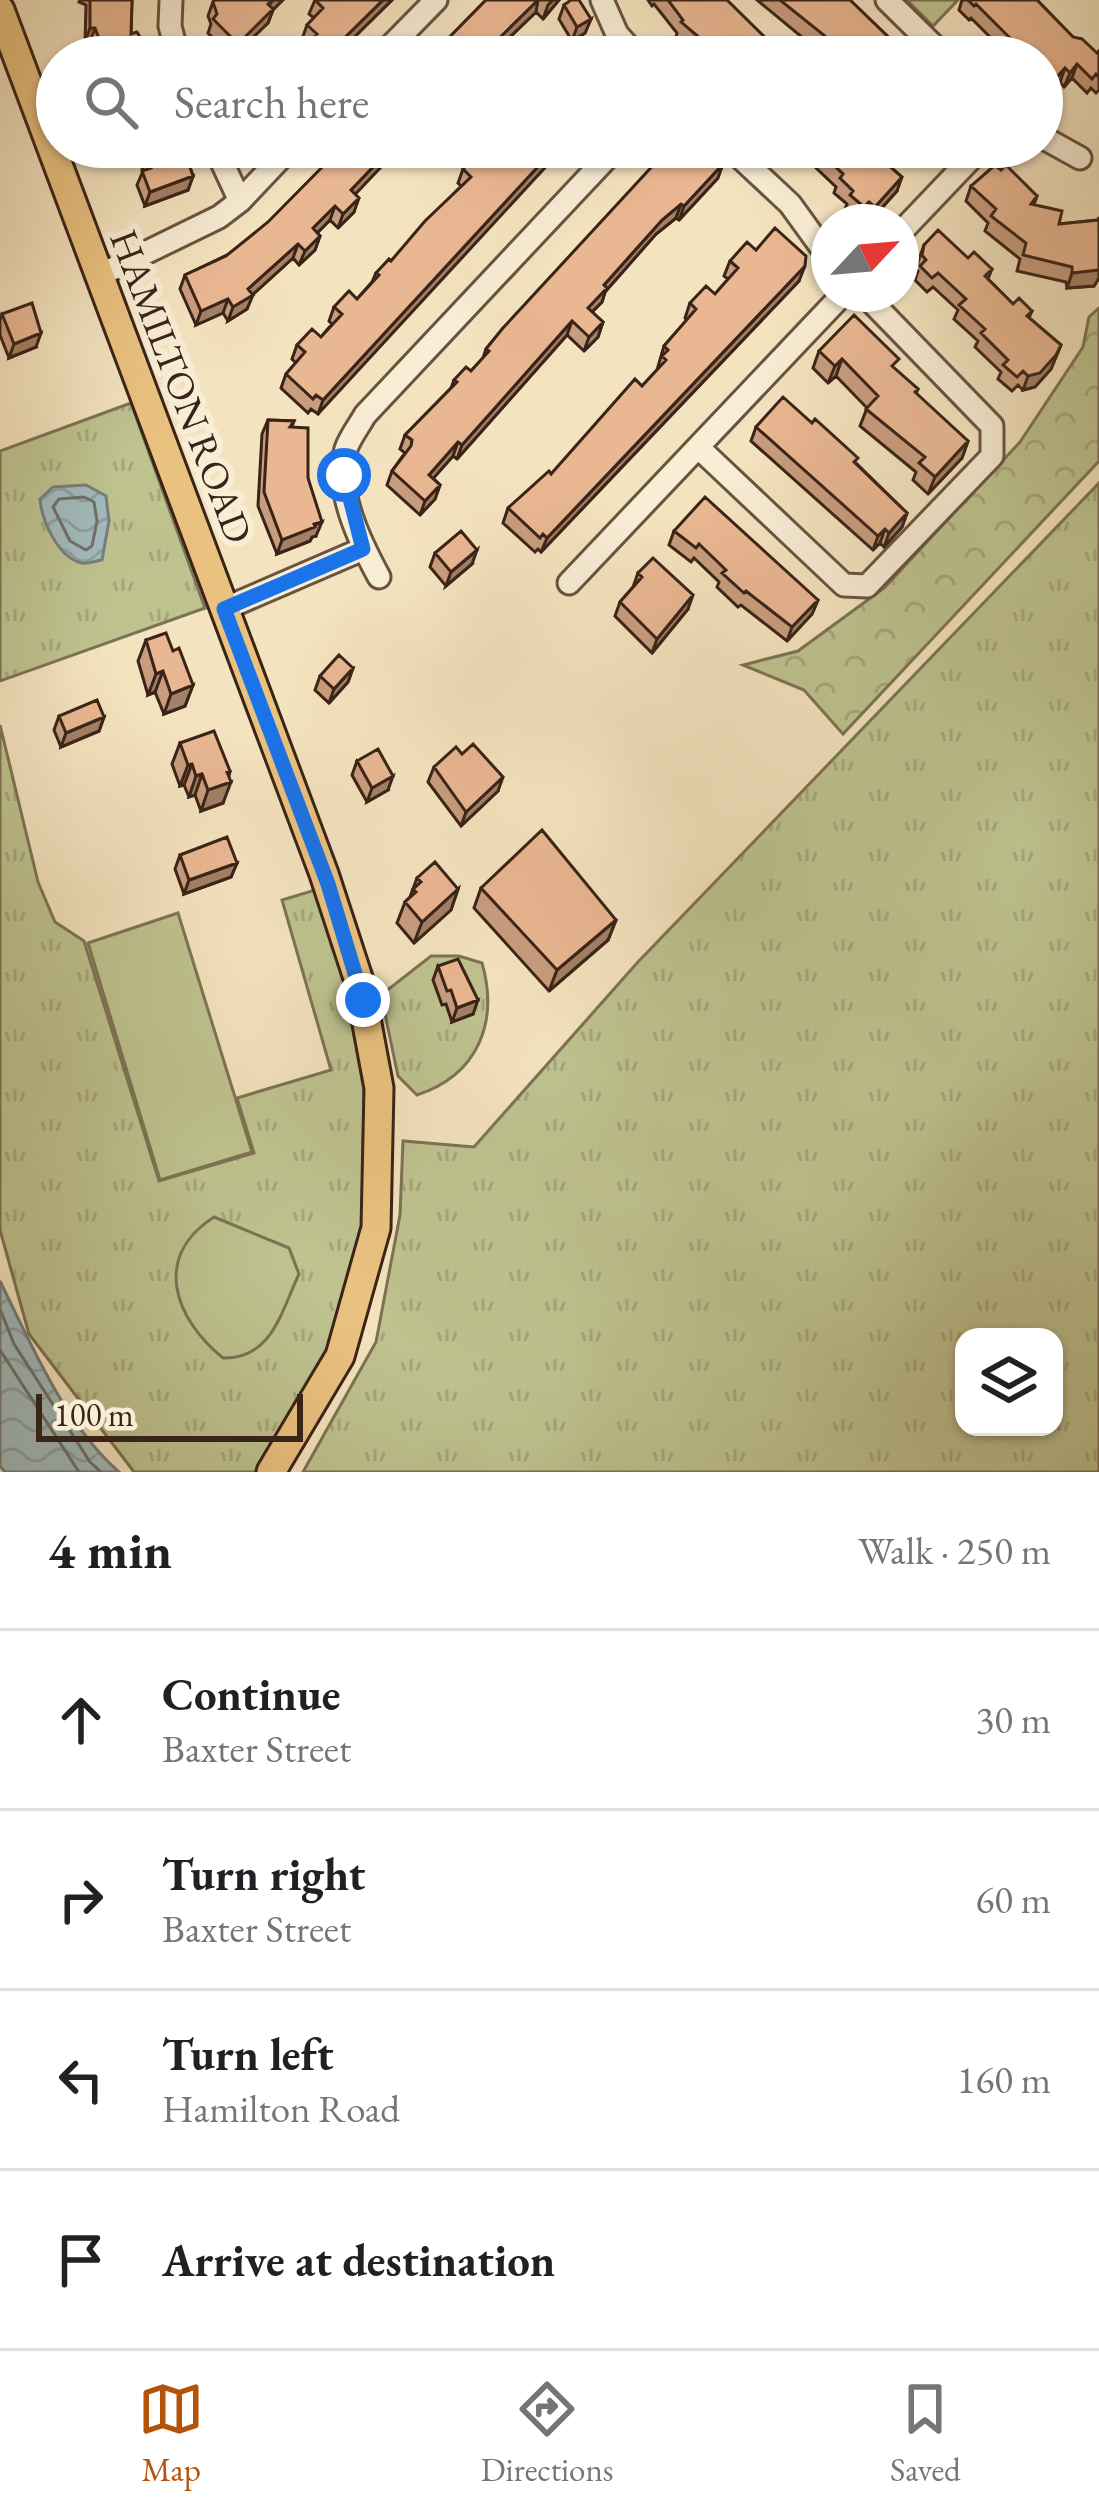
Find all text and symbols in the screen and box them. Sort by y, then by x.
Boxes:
search box [36,36,1063,168]
icon: search [78,69,144,135]
text: Search here [174,73,369,131]
north arrow [811,204,919,312]
street label: HAMILTON ROAD [98,222,265,550]
route start [317,448,371,502]
route end [336,973,390,1027]
map controls [955,1328,1063,1436]
button: layers [955,1328,1063,1436]
scale bar [36,1388,303,1441]
text: 100 m [54,1393,134,1436]
text: 4 min [48,1517,172,1583]
text: Walk · 250 m [858,1525,1051,1576]
text: Continue [162,1665,340,1723]
icon: ahead [48,1687,114,1753]
text: 30 m [975,1694,1051,1745]
text: Baxter Street [162,1723,351,1774]
text: Turn right [162,1845,365,1903]
icon: right [48,1867,114,1933]
text: 60 m [975,1874,1051,1925]
text: Baxter Street [162,1903,351,1954]
text: Turn left [162,2025,334,2083]
icon: left [48,2047,114,2113]
text: 160 m [957,2054,1051,2105]
text: Hamilton Road [162,2083,400,2134]
icon: arrive [48,2227,114,2293]
text: Arrive at destination [162,2231,555,2289]
tab: Map [138,2376,204,2491]
tab: Directions [481,2376,614,2491]
tab: Saved [890,2376,961,2491]

